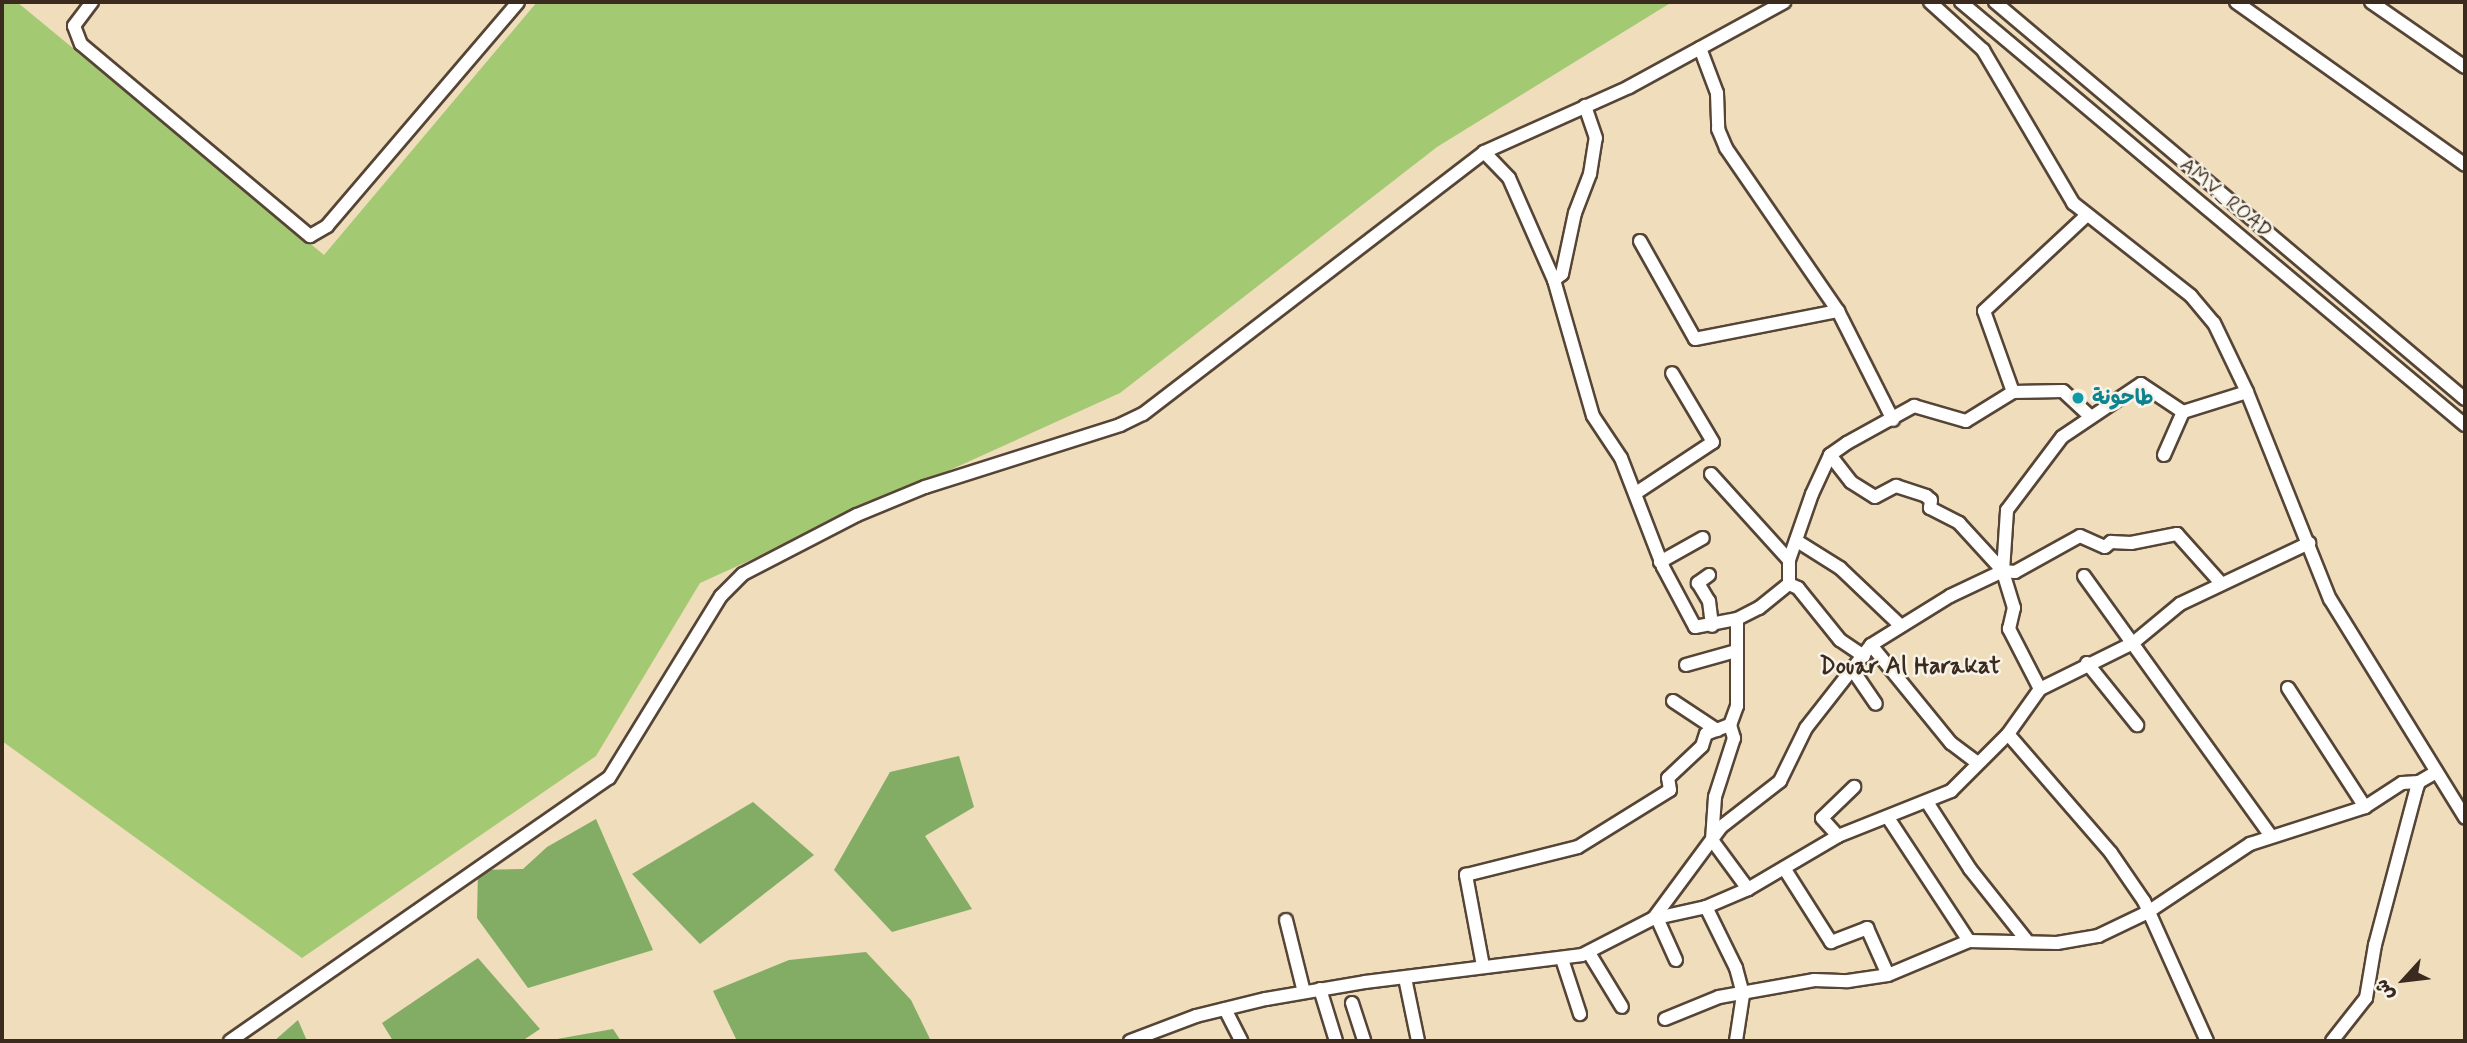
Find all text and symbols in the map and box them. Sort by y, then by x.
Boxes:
street label: AMV_ROAD [2175,152,2277,244]
place label: طاحونة [2092,385,2154,411]
marker: طاحونة [2070,390,2086,406]
district label: Douar Al Harakat [1819,653,2001,681]
north arrow [2369,945,2439,1015]
text: ش [2369,975,2401,1005]

